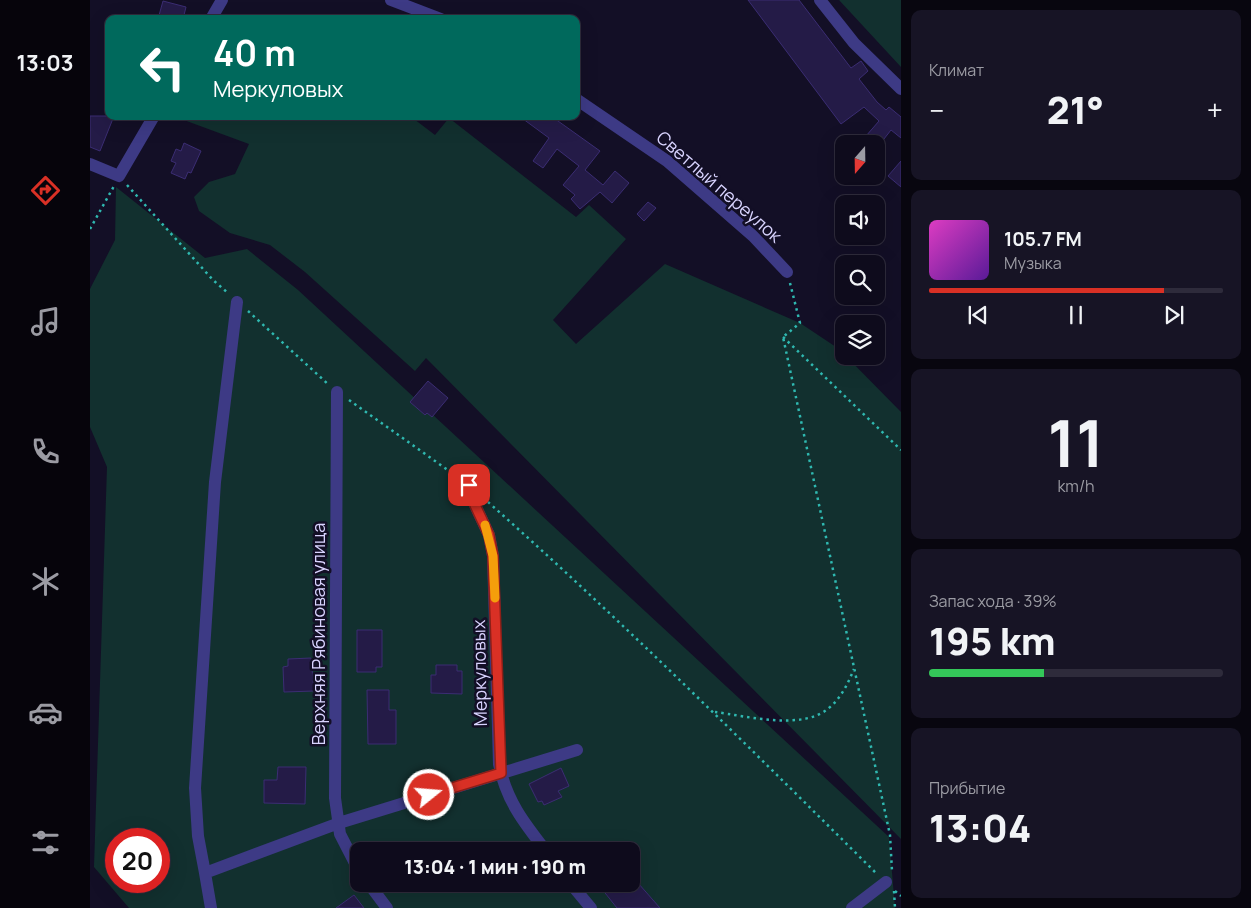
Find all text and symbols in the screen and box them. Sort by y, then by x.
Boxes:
text: 40 m [213,29,296,77]
icon: left [130,35,195,100]
text: 13:03 [16,48,74,78]
text: Климат [929,59,984,81]
text: Меркуловых [213,74,343,104]
text: 21° [1047,83,1104,135]
text: − [929,91,944,129]
text: + [1207,91,1223,129]
street label: Светлый переулок [652,125,788,248]
north arrow [835,135,885,185]
map controls [835,135,885,365]
icon: directions [28,173,63,208]
button: sound [835,195,885,245]
text: 105.7 FM [1004,226,1082,252]
text: Музыка [1004,252,1062,274]
button: search [835,255,885,305]
icon: previous [964,301,992,329]
icon: pause [1062,301,1090,329]
icon: next [1160,301,1188,329]
icon: music [28,304,63,339]
button: layers [835,315,885,365]
text: 11 [1048,398,1104,487]
icon: phone [28,434,63,469]
pin [448,464,490,506]
icon: arrive [455,471,483,499]
text: km/h [1057,475,1095,497]
street label: Верхняя Рябиновая улица [306,523,330,745]
icon: climate [28,564,63,599]
text: Запас хода · 39% [929,590,1057,612]
text: 195 km [929,614,1056,666]
street label: Меркуловых [466,619,492,727]
icon: car [28,695,63,730]
position arrow [402,768,454,820]
text: Прибытие [929,777,1005,799]
text: 13:04 [929,801,1031,853]
icon: filters [28,825,63,860]
speed limit sign: 20 [105,828,170,893]
text: 13:04 · 1 мин · 190 m [404,854,586,880]

